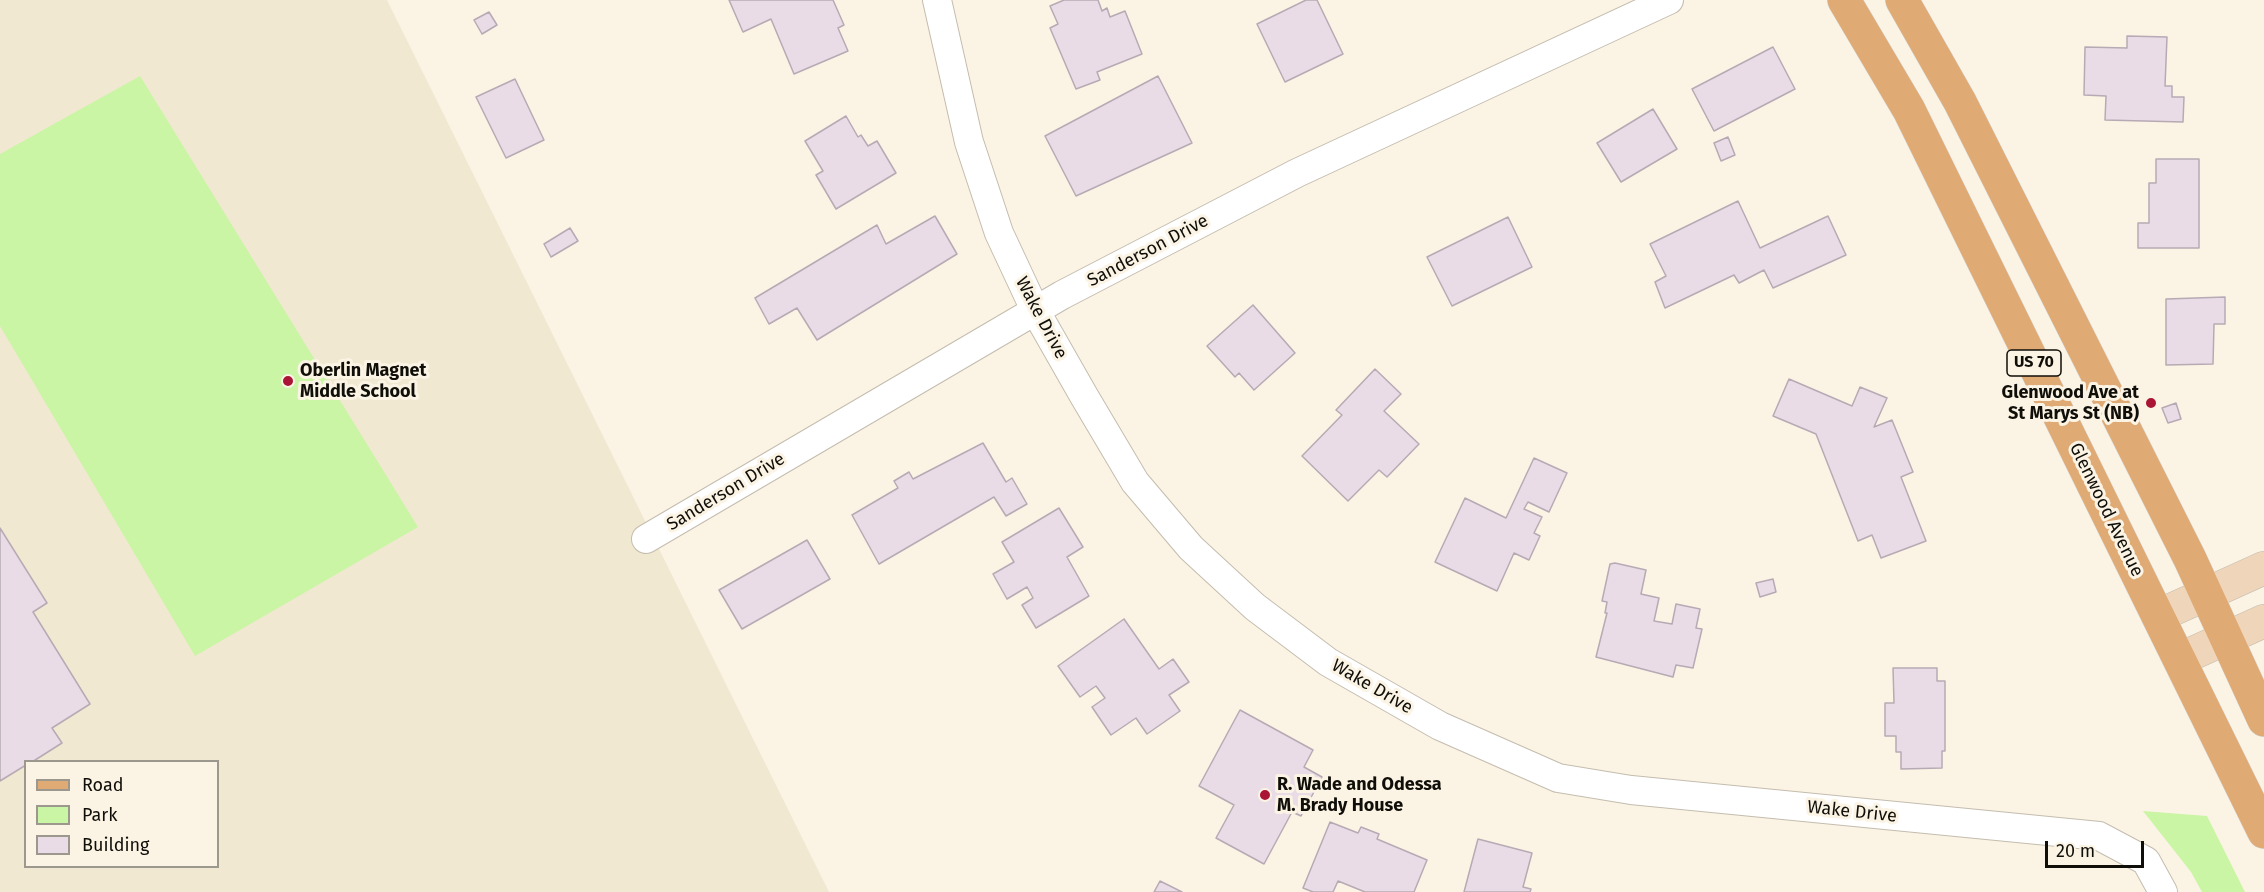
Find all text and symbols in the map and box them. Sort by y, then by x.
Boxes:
street label: Sanderson Drive [1084,210,1212,292]
street label: Wake Drive [1010,273,1072,363]
road number: US 70 [2007,350,2061,376]
place label: Oberlin Magnet Middle School [300,360,426,403]
marker: Oberlin Magnet Middle School [281,374,295,388]
place label: Glenwood Ave at St Marys St (NB) [2002,382,2139,424]
marker: Glenwood Ave at St Marys St (NB) [2144,396,2158,410]
street label: Glenwood Avenue [2064,440,2148,580]
street label: Sanderson Drive [663,448,789,536]
street label: Wake Drive [1328,655,1416,719]
legend [24,760,219,868]
text: Road [82,774,124,796]
place label: R. Wade and Odessa M. Brady House [1277,774,1442,816]
marker: R. Wade and Odessa M. Brady House [1258,788,1272,802]
street label: Wake Drive [1806,797,1898,827]
text: Park [82,804,117,826]
scale bar [2048,829,2147,867]
text: Building [82,834,149,856]
text: 20 m [2056,840,2095,862]

